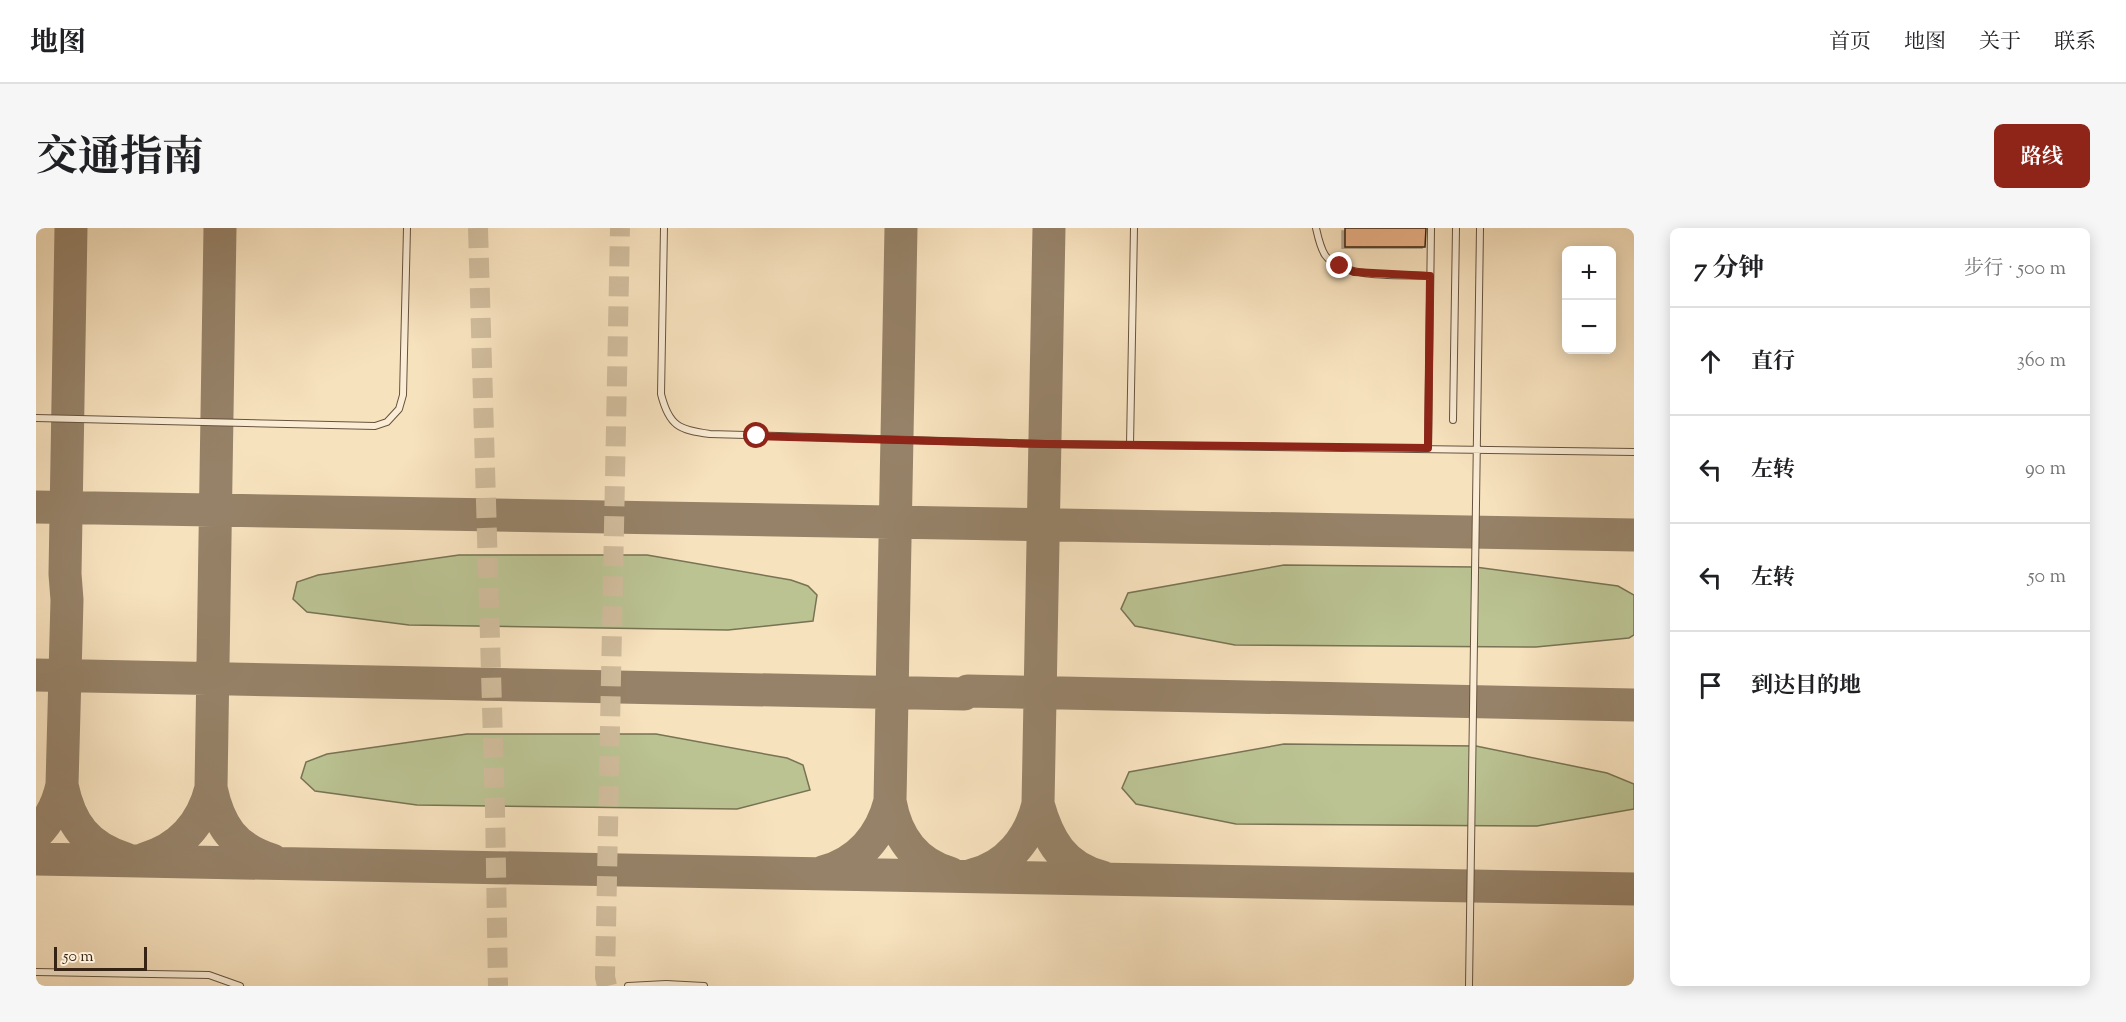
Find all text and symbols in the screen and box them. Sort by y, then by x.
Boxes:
text: 地图 [30,24,86,64]
text: 首页 [1829,28,1871,58]
text: 地图 [1904,28,1946,58]
text: 关于 [1979,28,2021,58]
text: 联系 [2054,28,2096,58]
button: 路线 [1994,124,2090,188]
text: 交通指南 [36,130,204,190]
map controls [1562,246,1616,354]
button: + [1562,246,1616,300]
text: 7 分钟 [1694,251,1765,288]
route end [1326,252,1352,278]
text: 步行 · 500 m [1964,255,2066,284]
button: − [1562,300,1616,354]
icon: ahead [1694,345,1727,378]
text: 直行 [1751,347,1795,379]
text: 360 m [2017,347,2066,376]
route start [743,422,769,448]
icon: left [1694,453,1727,486]
text: 左转 [1751,455,1795,487]
text: 90 m [2025,455,2066,484]
icon: left [1694,561,1727,594]
text: 左转 [1751,563,1795,595]
text: 50 m [2028,563,2066,592]
icon: arrive [1694,669,1727,702]
text: 到达目的地 [1751,671,1861,703]
scale bar [54,944,147,972]
text: 50 m [63,946,94,969]

